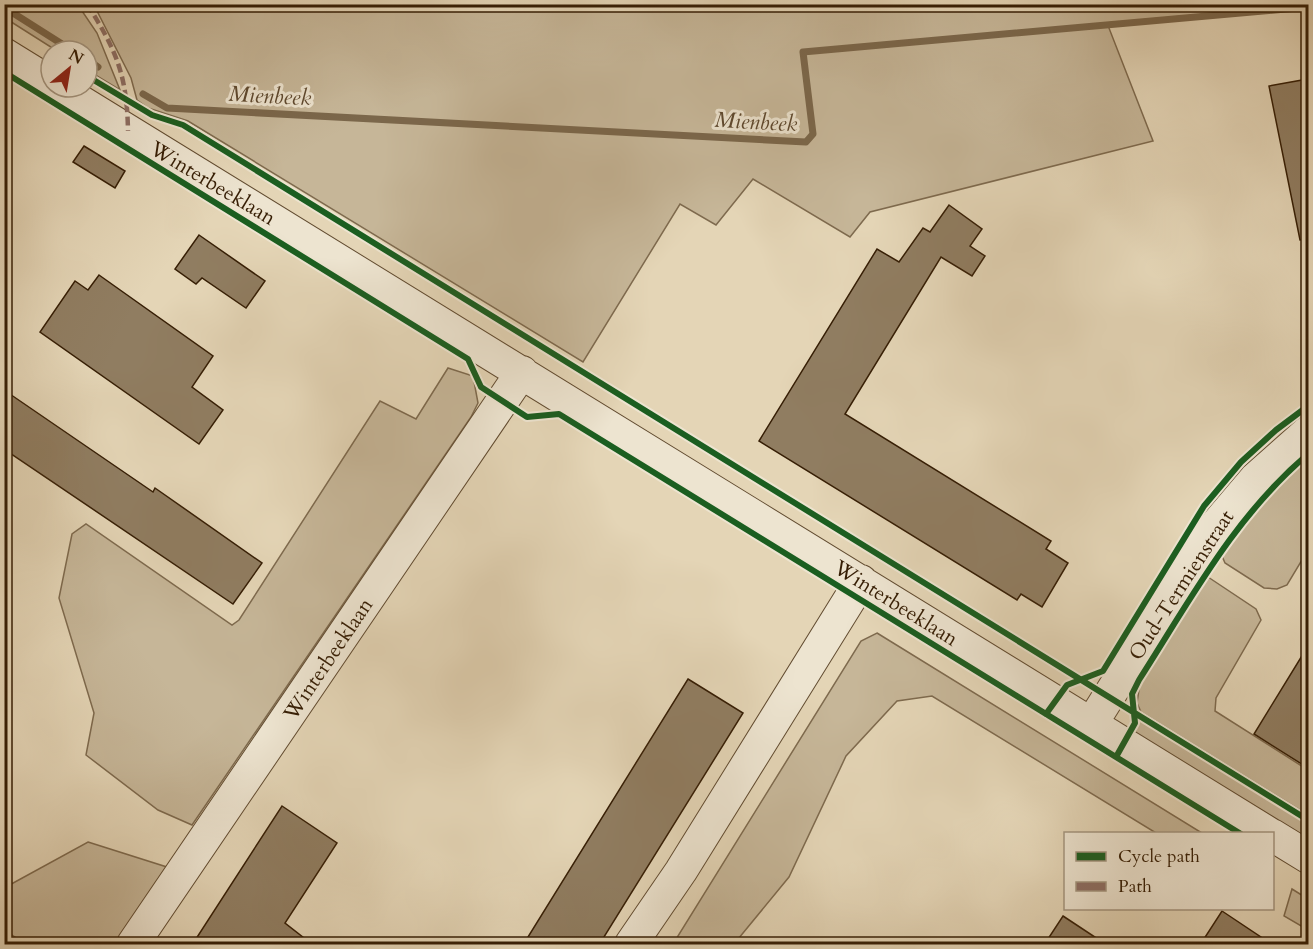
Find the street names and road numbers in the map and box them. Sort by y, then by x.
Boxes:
street label: Winterbeeklaan [144,134,281,232]
street label: Oud-Termienstraat [1122,504,1241,666]
street label: Winterbeeklaan [827,553,964,653]
street label: Winterbeeklaan [276,592,380,727]

